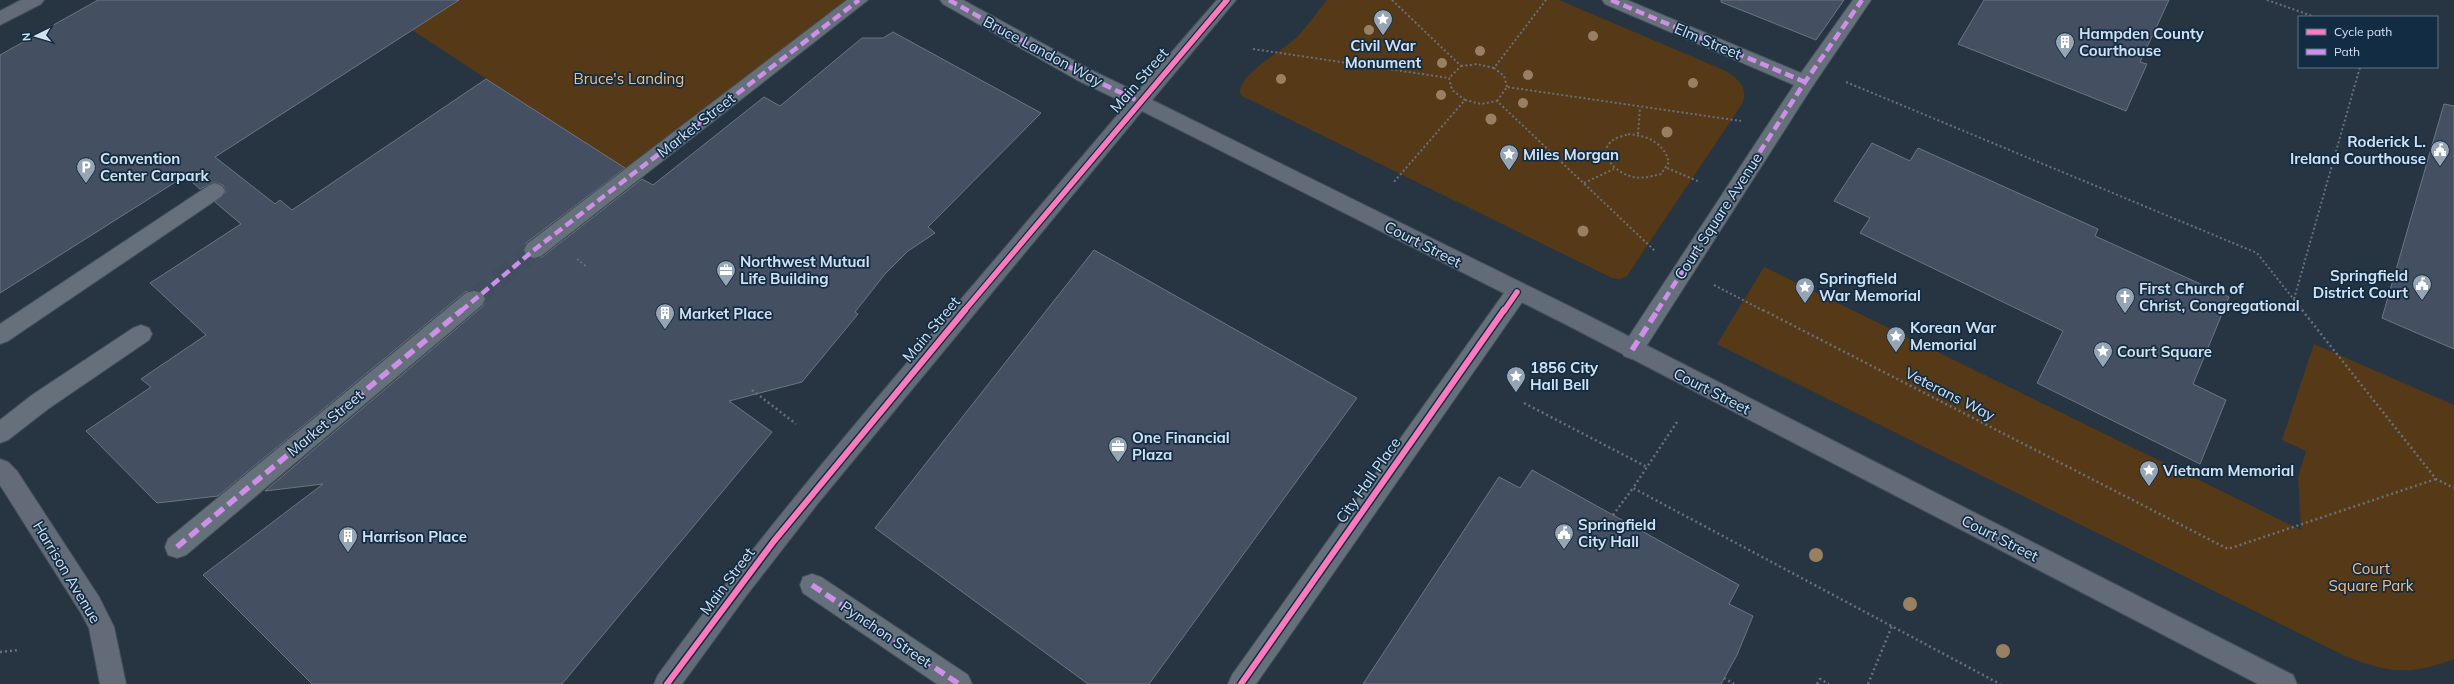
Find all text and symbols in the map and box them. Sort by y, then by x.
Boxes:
place icon: Civil War Monument [1372,8,1394,36]
street label: Bruce Landon Way [980,11,1106,91]
north arrow [16,16,56,56]
legend [2298,16,2438,68]
street label: Elm Street [1672,18,1744,64]
place label: Hampden County Courthouse [2079,24,2205,60]
text: Cycle path [2334,24,2392,39]
building icon: Hampden County Courthouse [2054,31,2076,59]
text: N [19,32,33,42]
place label: Civil War Monument [1345,36,1421,72]
street label: Main Street [1106,44,1172,116]
text: Path [2334,44,2360,59]
park label: Bruce's Landing [574,69,684,88]
street label: Market Street [653,89,739,161]
place label: Roderick L. Ireland Courthouse [2290,132,2426,168]
public building icon: Roderick L. Ireland Courthouse [2429,139,2451,167]
place icon: Miles Morgan [1498,143,1520,171]
place label: Miles Morgan [1523,145,1619,164]
place label: Convention Center Carpark [100,149,210,185]
street label: Court Square Avenue [1670,149,1766,283]
parking icon: Convention Center Carpark [75,156,97,184]
street label: Court Street [1382,217,1464,271]
place label: Northwest Mutual Life Building [740,252,870,288]
office icon: Northwest Mutual Life Building [715,259,737,287]
place label: Springfield District Court [2313,266,2408,302]
place label: Springfield War Memorial [1819,269,1921,305]
public building icon: Springfield District Court [2411,273,2433,301]
place icon: Springfield War Memorial [1794,276,1816,304]
place label: First Church of Christ, Congregational [2139,279,2300,315]
church icon: First Church of Christ, Congregational [2114,286,2136,314]
street label: Main Street [898,292,964,366]
building icon: Market Place [654,302,676,330]
place label: Market Place [679,304,772,323]
place label: Korean War Memorial [1910,318,1996,354]
place icon: Korean War Memorial [1885,325,1907,353]
place icon: Court Square [2092,340,2114,368]
place label: Court Square [2117,342,2212,361]
place label: 1856 City Hall Bell [1530,358,1599,394]
street label: Veterans Way [1902,363,1998,425]
street label: Court Street [1671,364,1753,418]
place icon: 1856 City Hall Bell [1505,365,1527,393]
street label: Market Street [283,386,367,460]
place label: One Financial Plaza [1132,428,1230,464]
street label: City Hall Place [1331,433,1405,527]
office icon: One Financial Plaza [1107,435,1129,463]
place icon: Vietnam Memorial [2138,459,2160,487]
place label: Vietnam Memorial [2162,461,2294,480]
street label: Court Street [1959,511,2041,565]
place label: Springfield City Hall [1578,515,1656,551]
street label: Harrison Avenue [29,517,105,627]
public building icon: Springfield City Hall [1553,522,1575,550]
building icon: Harrison Place [337,525,359,553]
place label: Harrison Place [362,527,467,546]
street label: Main Street [695,543,759,619]
park label: Court Square Park [2329,559,2414,595]
street label: Pynchon Street [837,597,935,671]

